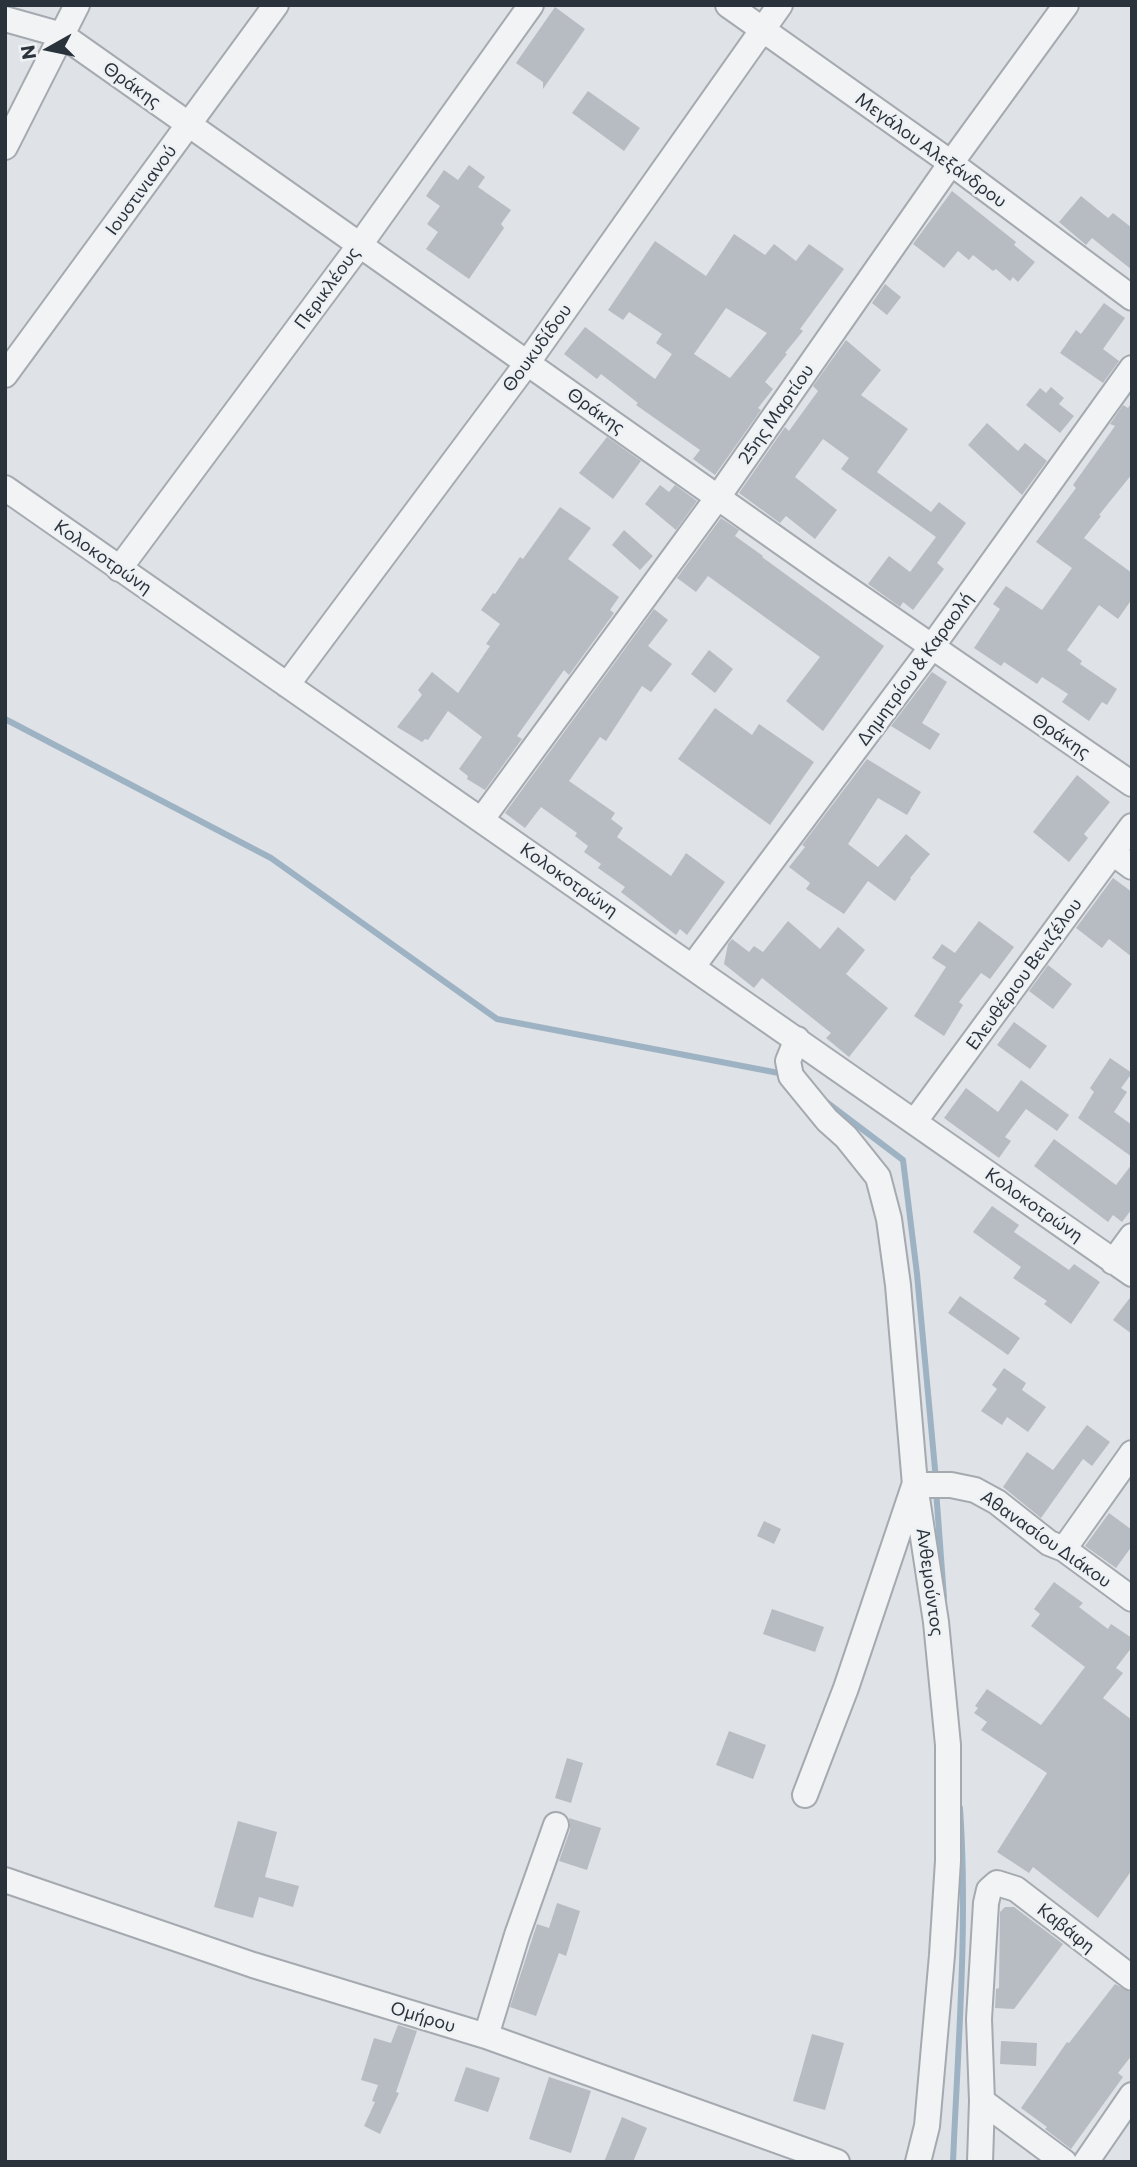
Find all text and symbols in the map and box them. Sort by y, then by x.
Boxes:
north arrow [14,14,84,84]
text: N [15,44,40,61]
street label: Θράκης [99,57,165,113]
street label: Μεγάλου Αλεξάνδρου [851,88,1011,212]
street label: Ιουστινιανού [101,141,181,239]
street label: Περικλέους [290,243,364,333]
street label: Θουκυδίδου [498,300,576,396]
street label: 25ης Μαρτίου [734,360,818,468]
street label: Θράκης [563,383,629,439]
street label: Κολοκοτρώνη [50,515,156,599]
street label: Δημητρίου & Καραολή [852,588,978,750]
street label: Θράκης [1028,709,1094,763]
street label: Κολοκοτρώνη [516,838,622,922]
street label: Ελευθέριου Βενιζέλου [962,894,1086,1054]
street label: Κολοκοτρώνη [981,1163,1087,1247]
street label: Αθανασίου Διάκου [977,1486,1115,1592]
street label: Ανθεμούντος [912,1527,948,1637]
street label: Καβάφη [1033,1899,1099,1957]
street label: Ομήρου [388,1997,458,2037]

